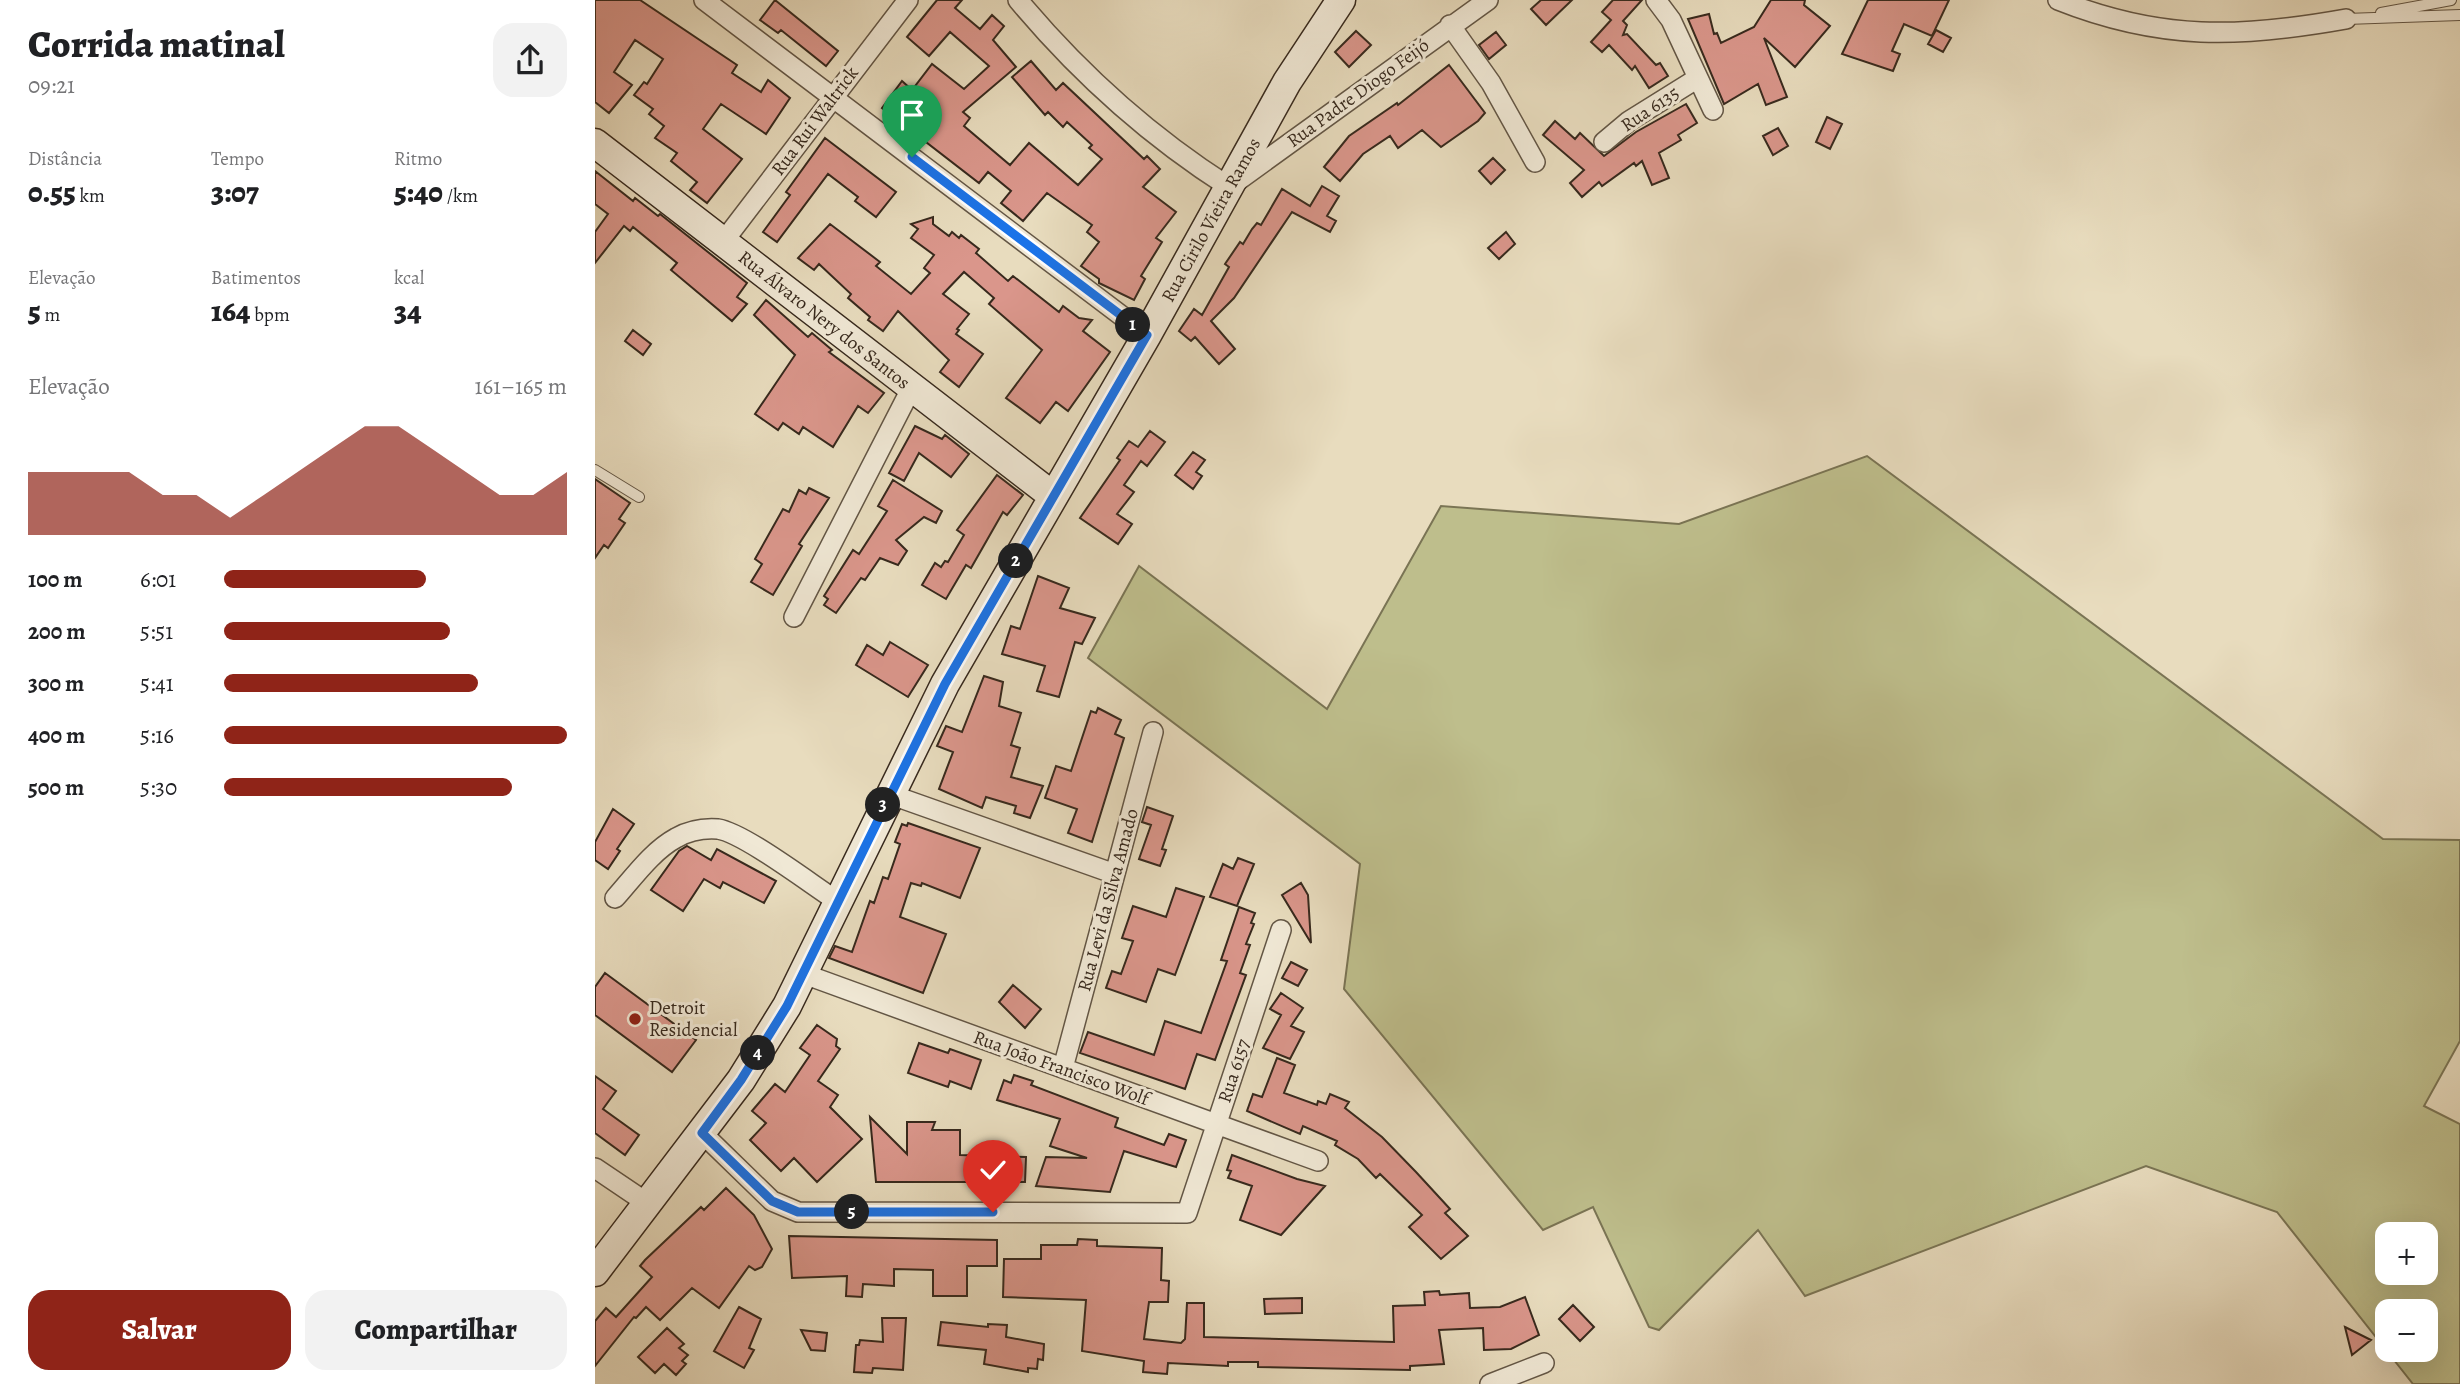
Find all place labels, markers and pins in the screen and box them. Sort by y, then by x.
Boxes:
pin [882,85,942,157]
pin: 1 [1115,308,1151,342]
pin: 2 [999,544,1033,578]
pin: 3 [865,788,901,822]
place label: Detroit Residencial [649,995,738,1043]
marker: Detroit Residencial [627,1011,643,1027]
pin: 4 [741,1036,775,1070]
pin [963,1140,1023,1212]
pin: 5 [835,1194,869,1230]

